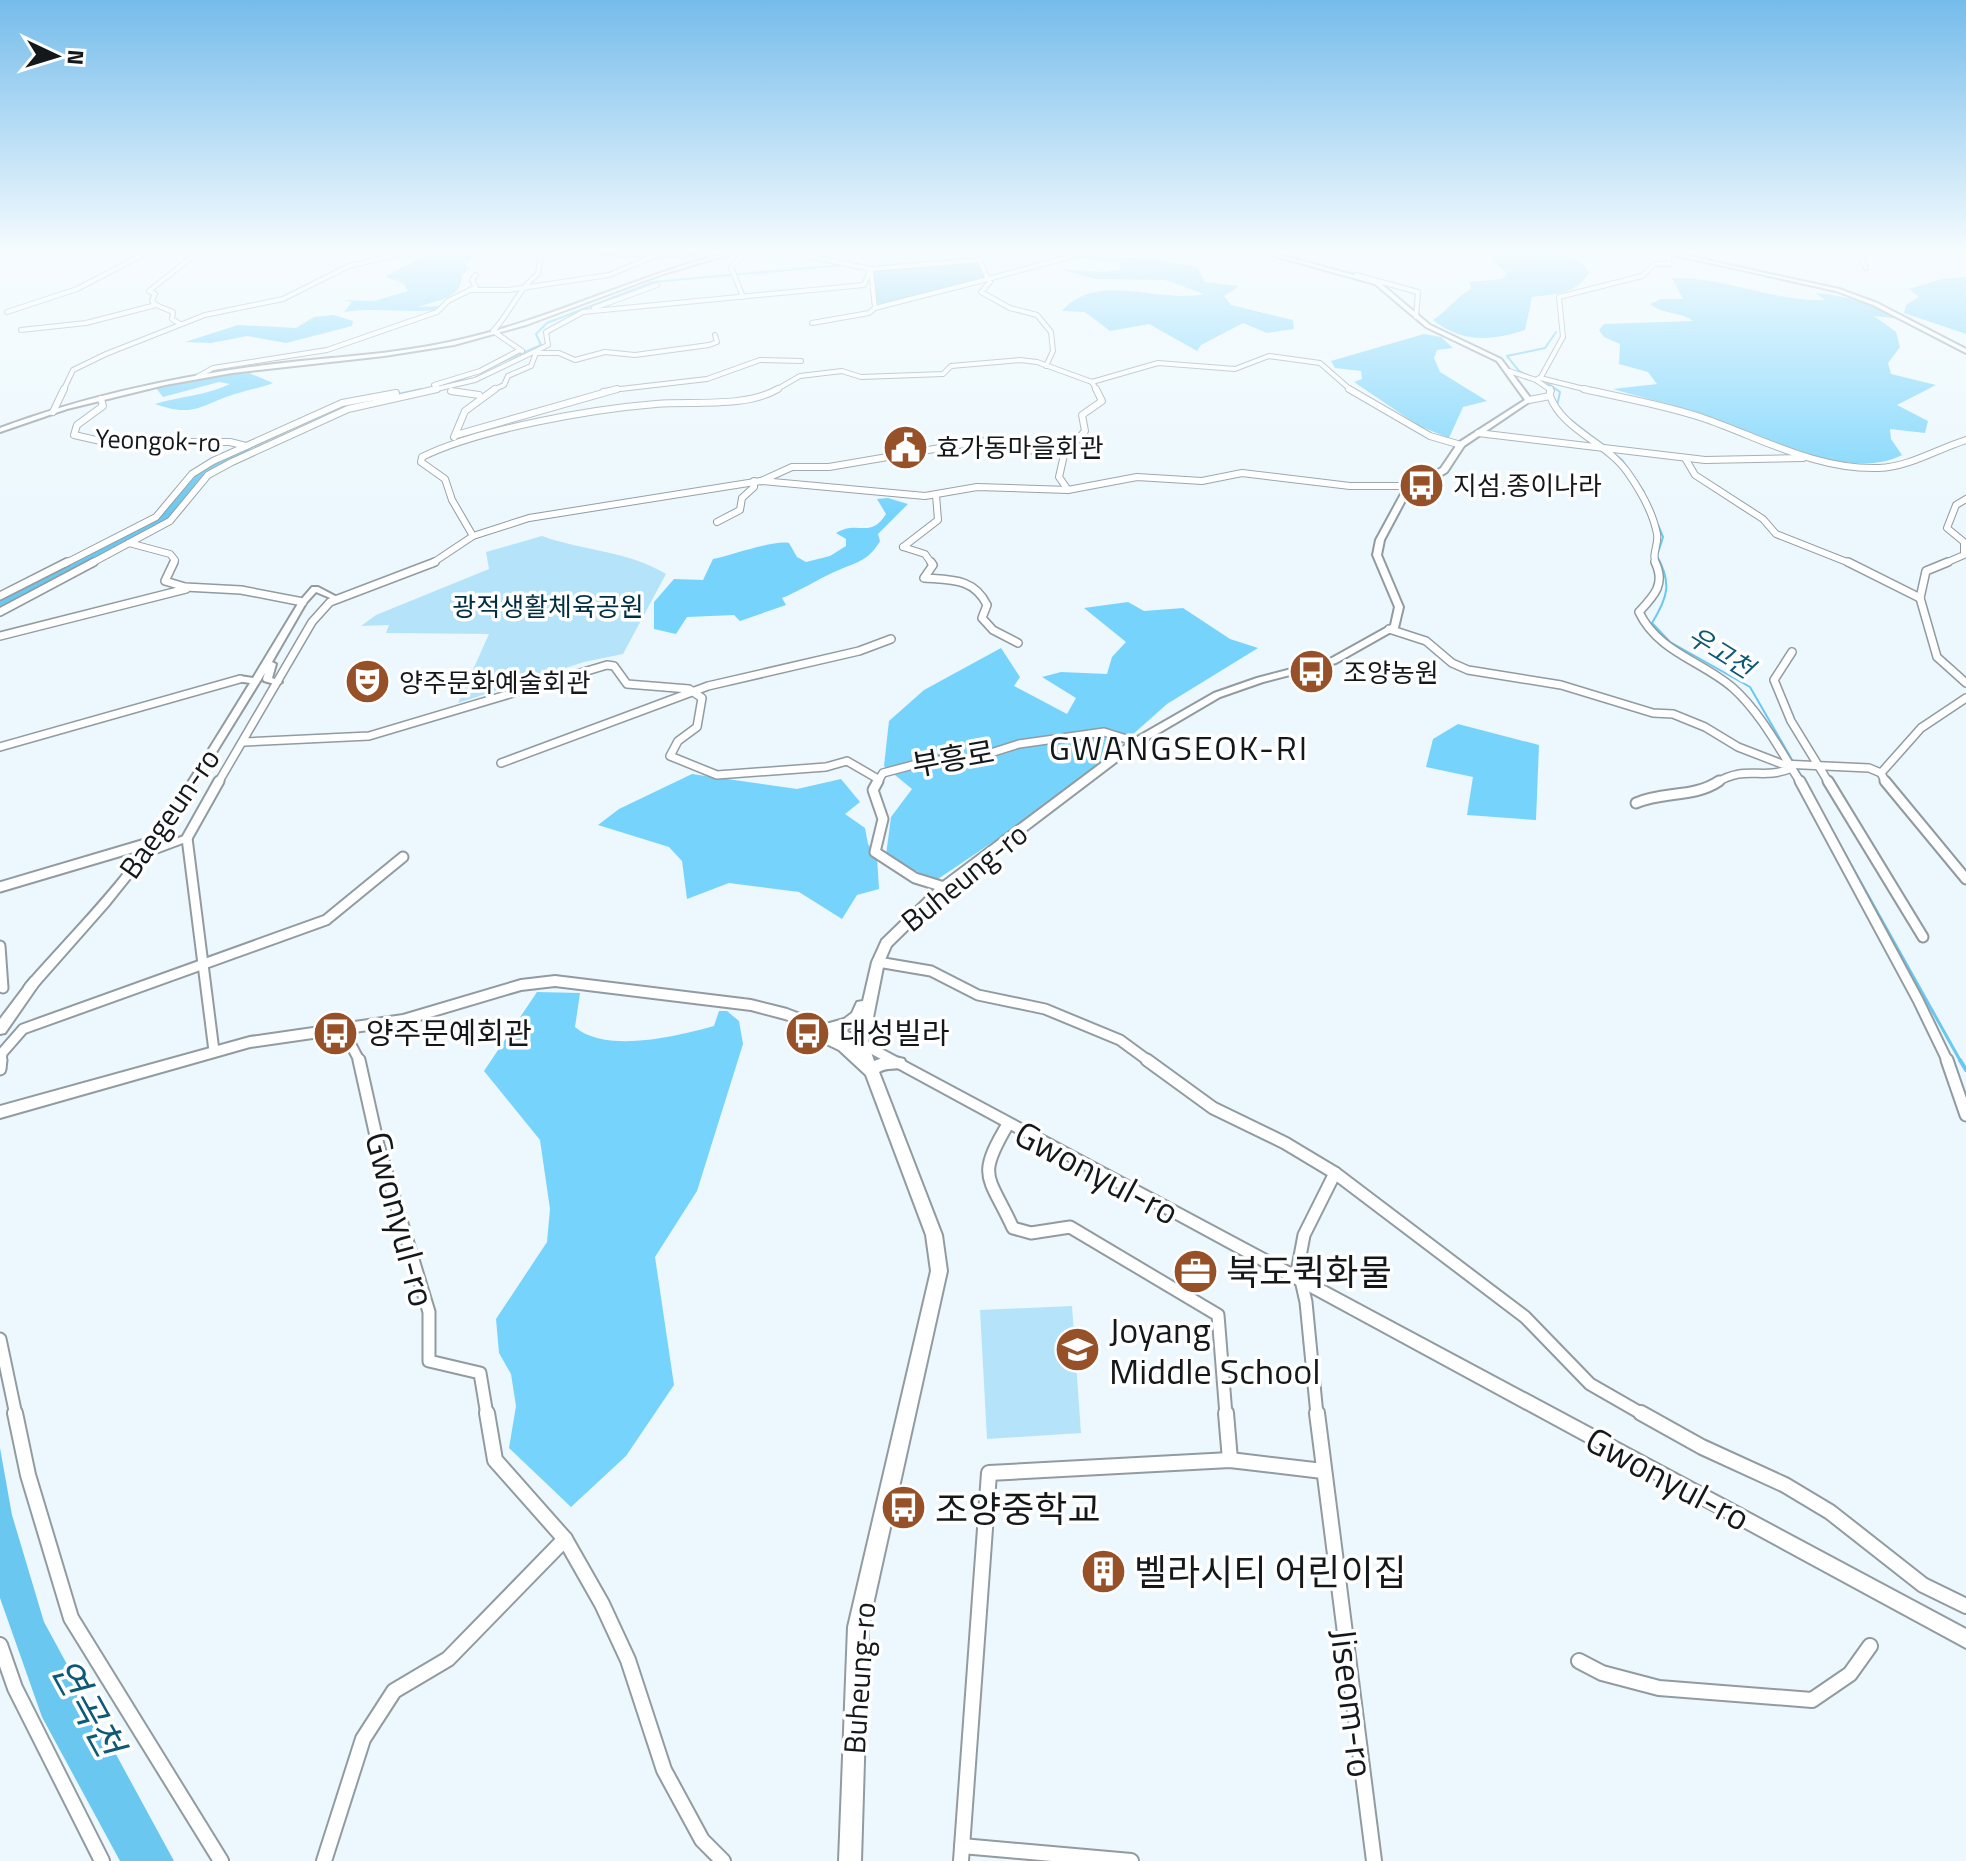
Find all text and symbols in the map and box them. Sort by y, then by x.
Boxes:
north arrow [16,16,96,96]
text: N [58,49,93,66]
street label: Yeongok-ro [95,418,221,462]
public building icon: 효가동마을회관 [881,423,929,471]
place label: 효가동마을회관 [936,428,1104,467]
bus stop icon: 지섬.종이나라 [1398,461,1446,509]
place label: 지섬.종이나라 [1453,466,1602,505]
park label: 광적생활체육공원 [452,587,644,626]
water label: 우고천 [1680,616,1764,689]
bus stop icon: 조양농원 [1288,648,1336,696]
place label: 조양농원 [1343,653,1439,692]
theatre icon: 양주문화예술회관 [344,658,392,706]
place label: 양주문화예술회관 [399,663,590,702]
district label: GWANGSEOK-RI [1049,721,1309,773]
street label: 부흥로 [908,728,998,788]
street label: Baegeun-ro [107,738,231,888]
street label: Buheung-ro [891,811,1037,943]
bus stop icon: 양주문예회관 [311,1009,359,1057]
bus stop icon: 대성빌라 [784,1009,832,1057]
place label: 양주문예회관 [366,1010,532,1056]
place label: 대성빌라 [839,1010,950,1056]
street label: Gwonyul-ro [1005,1106,1189,1238]
street label: Gwonyul-ro [351,1125,451,1313]
place label: 북도퀵화물 [1226,1244,1392,1299]
office icon: 북도퀵화물 [1171,1247,1219,1295]
place label: Joyang Middle School [1109,1302,1321,1398]
school or university icon: Joyang Middle School [1054,1326,1102,1374]
street label: Gwonyul-ro [1576,1412,1760,1544]
place label: 조양중학교 [935,1481,1101,1536]
bus stop icon: 조양중학교 [880,1484,928,1532]
place label: 벨라시티 어린이집 [1134,1544,1407,1599]
building icon: 벨라시티 어린이집 [1079,1547,1127,1595]
street label: Buheung-ro [831,1601,887,1755]
street label: Jiseom-ro [1317,1626,1389,1780]
water label: 연곡천 [37,1647,141,1770]

